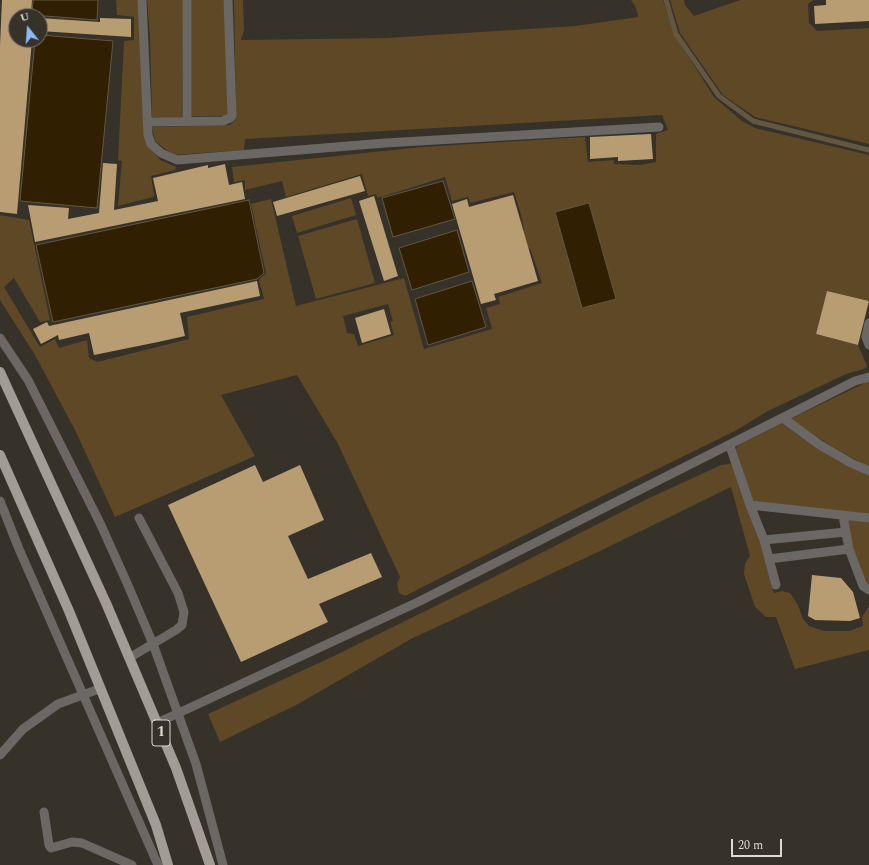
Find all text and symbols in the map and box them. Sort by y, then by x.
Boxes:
north arrow [8,8,48,48]
text: U [18,8,32,26]
road number: 1 [152,720,170,746]
scale bar [733,831,784,857]
text: 20 m [738,836,763,855]

